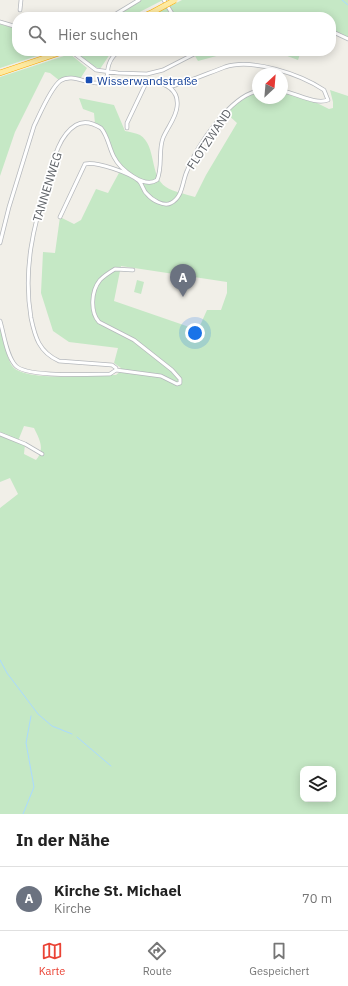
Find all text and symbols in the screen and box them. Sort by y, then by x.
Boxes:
search box [12,12,336,56]
icon: search [26,23,48,45]
text: Hier suchen [58,25,138,44]
north arrow [252,68,288,104]
place label: Wisserwandstraße [97,73,198,88]
marker: Wisserwandstraße [84,75,94,85]
street label: FLOTZWAND [183,106,235,172]
street label: TANNENWEG [29,150,65,224]
pin: A [170,264,196,297]
your location [185,323,205,343]
map controls [300,766,336,802]
button: layers [300,766,336,802]
text: In der Nähe [16,829,110,851]
text: Kirche St. Michael [54,881,181,900]
text: A [25,890,33,907]
text: 70 m [302,890,332,907]
text: Kirche [54,900,91,917]
tab: Karte [39,940,65,978]
tab: Route [143,940,172,978]
tab: Gespeichert [249,940,309,978]

